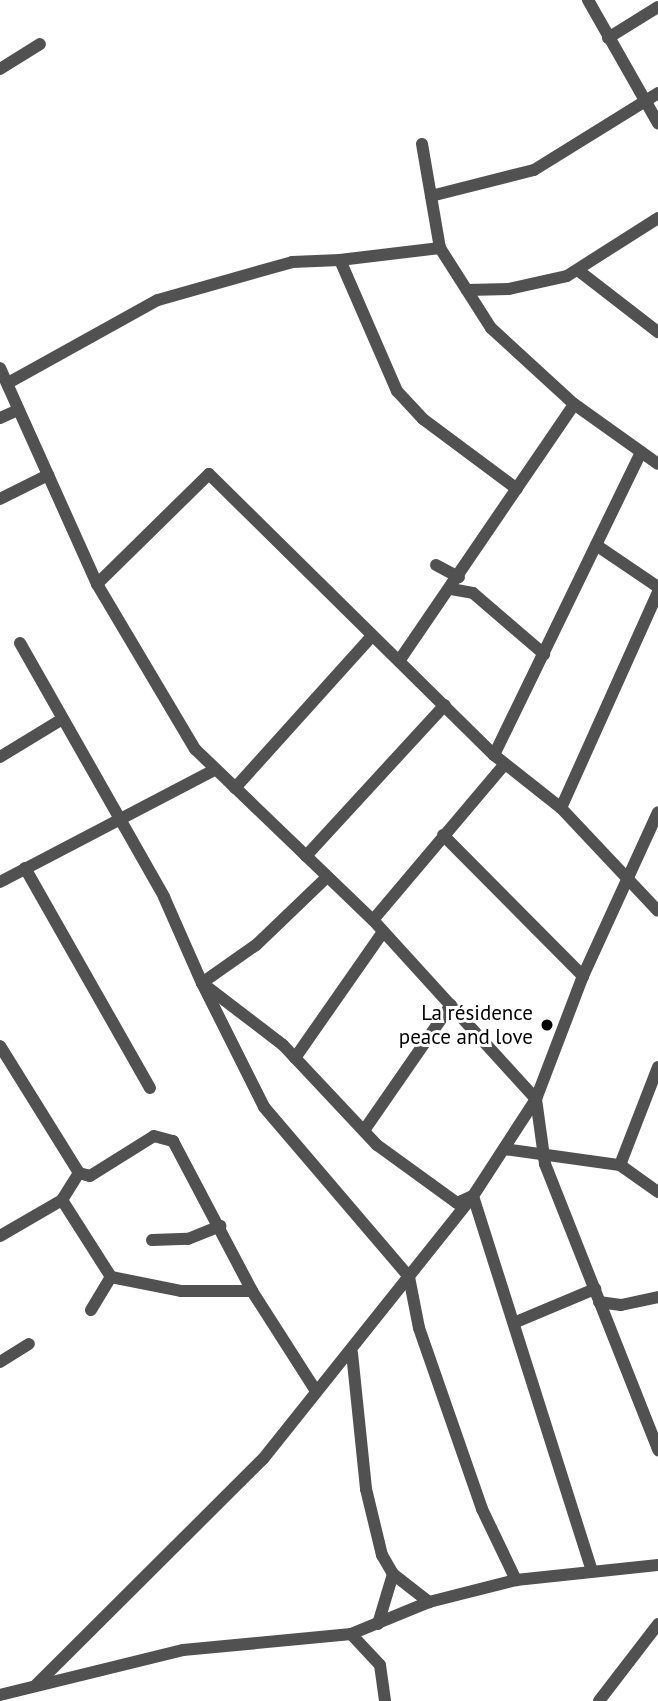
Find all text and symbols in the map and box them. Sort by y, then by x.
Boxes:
place label: La résidence peace and love [399,1000,533,1050]
marker: La résidence peace and love [539,1017,555,1033]

